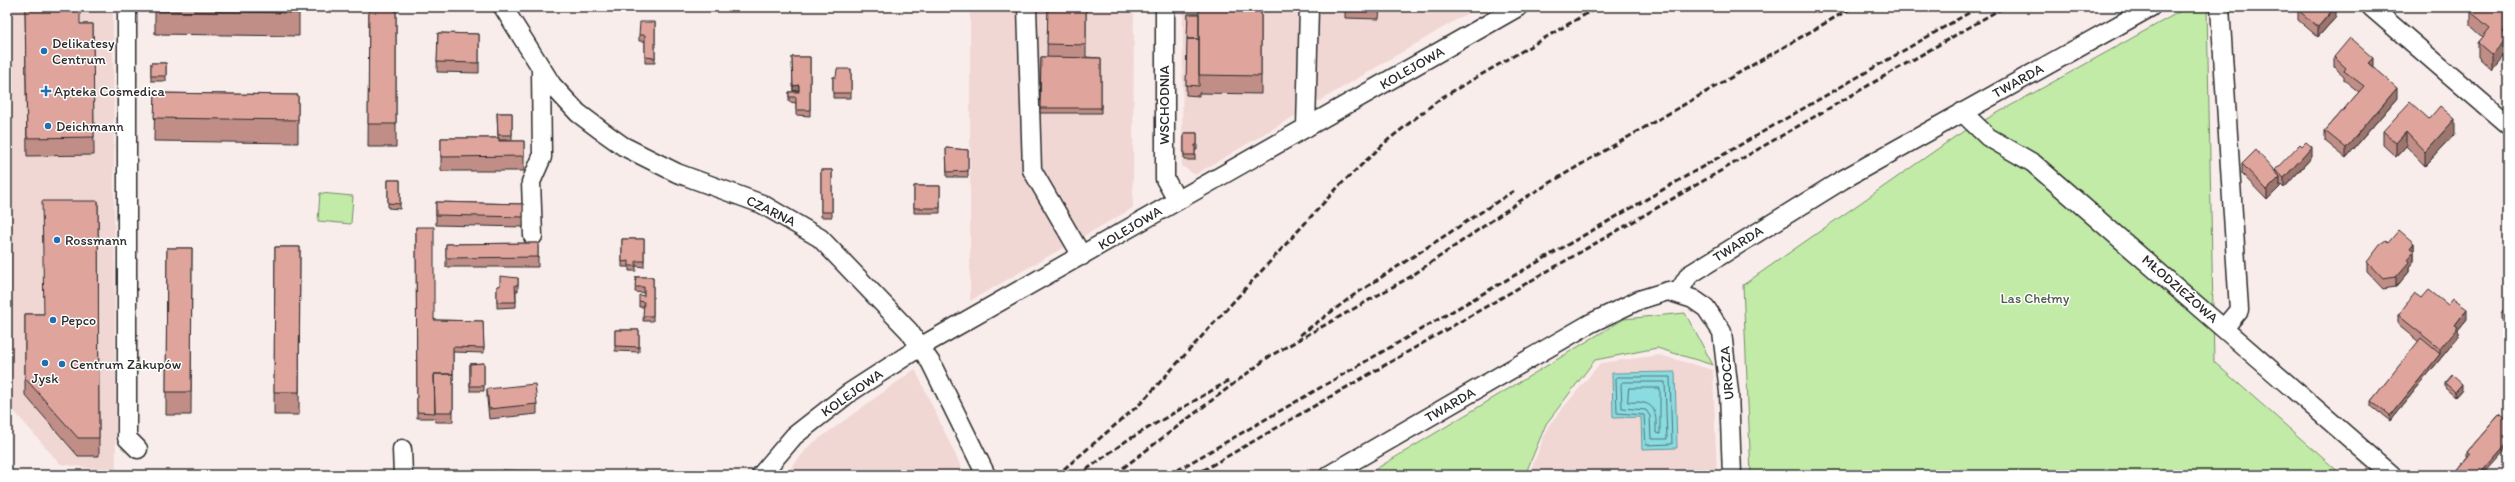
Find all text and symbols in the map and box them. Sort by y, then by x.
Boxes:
place label: Delikatesy Centrum [52,35,115,68]
street label: KOLEJOWA [1377,43,1447,93]
marker: Delikatesy Centrum [39,46,49,56]
street label: TWARDA [1990,60,2046,102]
street label: WSCHODNIA [1156,65,1173,145]
place label: Apteka Cosmedica [54,83,166,100]
marker: Apteka Cosmedica [41,86,51,96]
place label: Deichmann [56,118,124,135]
marker: Deichmann [43,121,53,131]
street label: CZARNA [743,192,799,230]
street label: KOLEJOWA [1095,202,1165,254]
street label: TWARDA [1710,222,1766,266]
place label: Rossmann [65,232,128,249]
marker: Rossmann [52,235,62,245]
street label: MŁODZIEŻOWA [2138,251,2222,327]
park label: Las Chełmy [2001,290,2070,307]
place label: Pepco [61,312,96,329]
marker: Pepco [48,315,58,325]
street label: UROCZA [1716,345,1738,401]
place label: Centrum Zakupów [70,356,182,373]
marker: Jysk [40,358,50,368]
marker: Centrum Zakupów [57,359,67,369]
street label: KOLEJOWA [818,366,886,420]
place label: Jysk [32,370,59,387]
street label: TWARDA [1422,384,1478,426]

